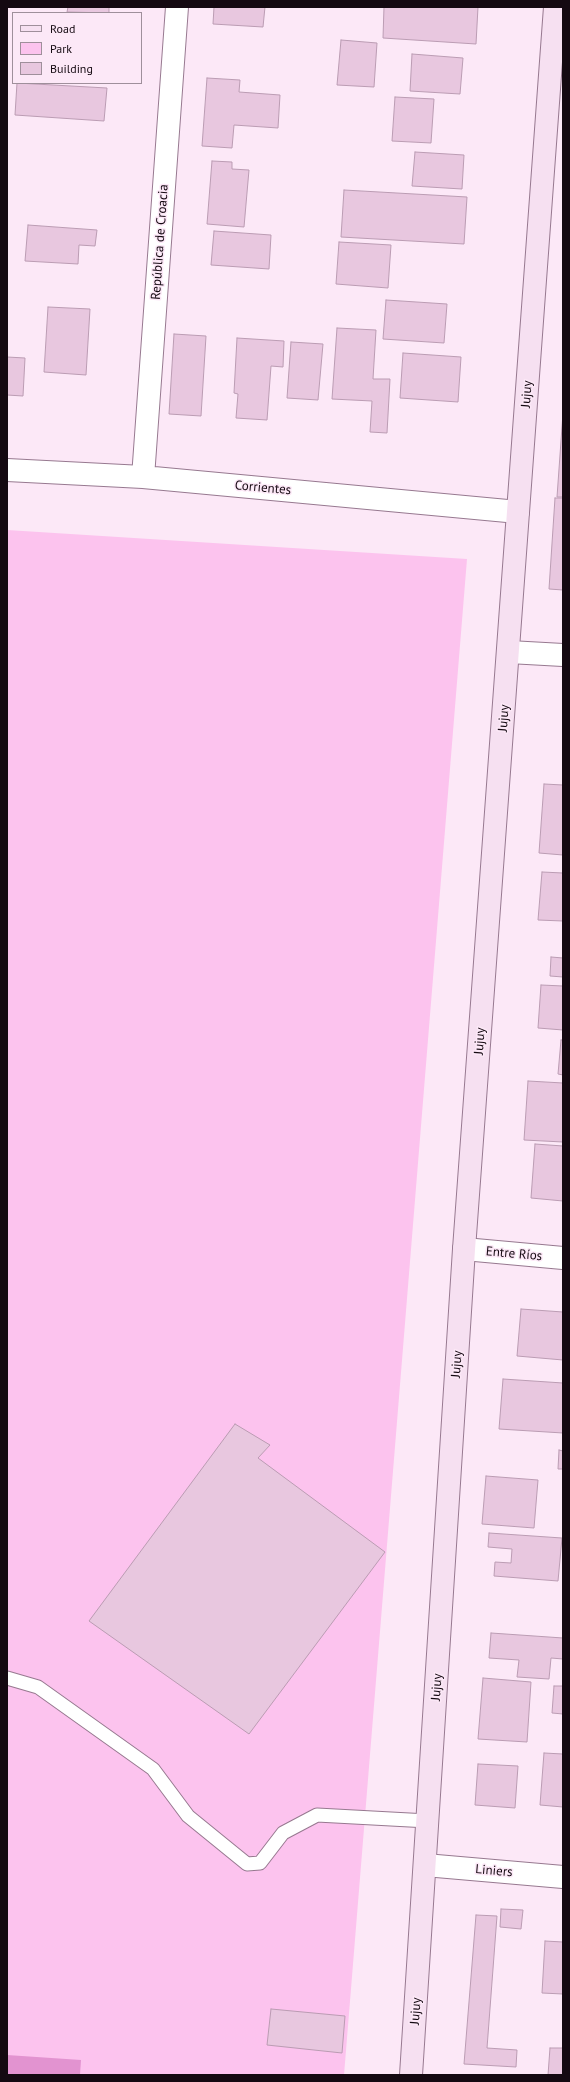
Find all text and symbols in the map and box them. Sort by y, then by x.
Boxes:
legend [12,12,142,84]
text: Road [50,21,75,36]
text: Park [50,41,72,56]
text: Building [50,61,93,76]
street label: República de Croacia [148,184,172,300]
street label: Jujuy [518,380,536,408]
street label: Corrientes [234,478,292,498]
street label: Jujuy [495,704,513,732]
street label: Jujuy [471,1027,489,1055]
street label: Entre Ríos [485,1244,543,1264]
street label: Jujuy [448,1350,466,1378]
street label: Jujuy [428,1673,446,1701]
street label: Liniers [475,1862,513,1880]
street label: Jujuy [407,1997,425,2025]

